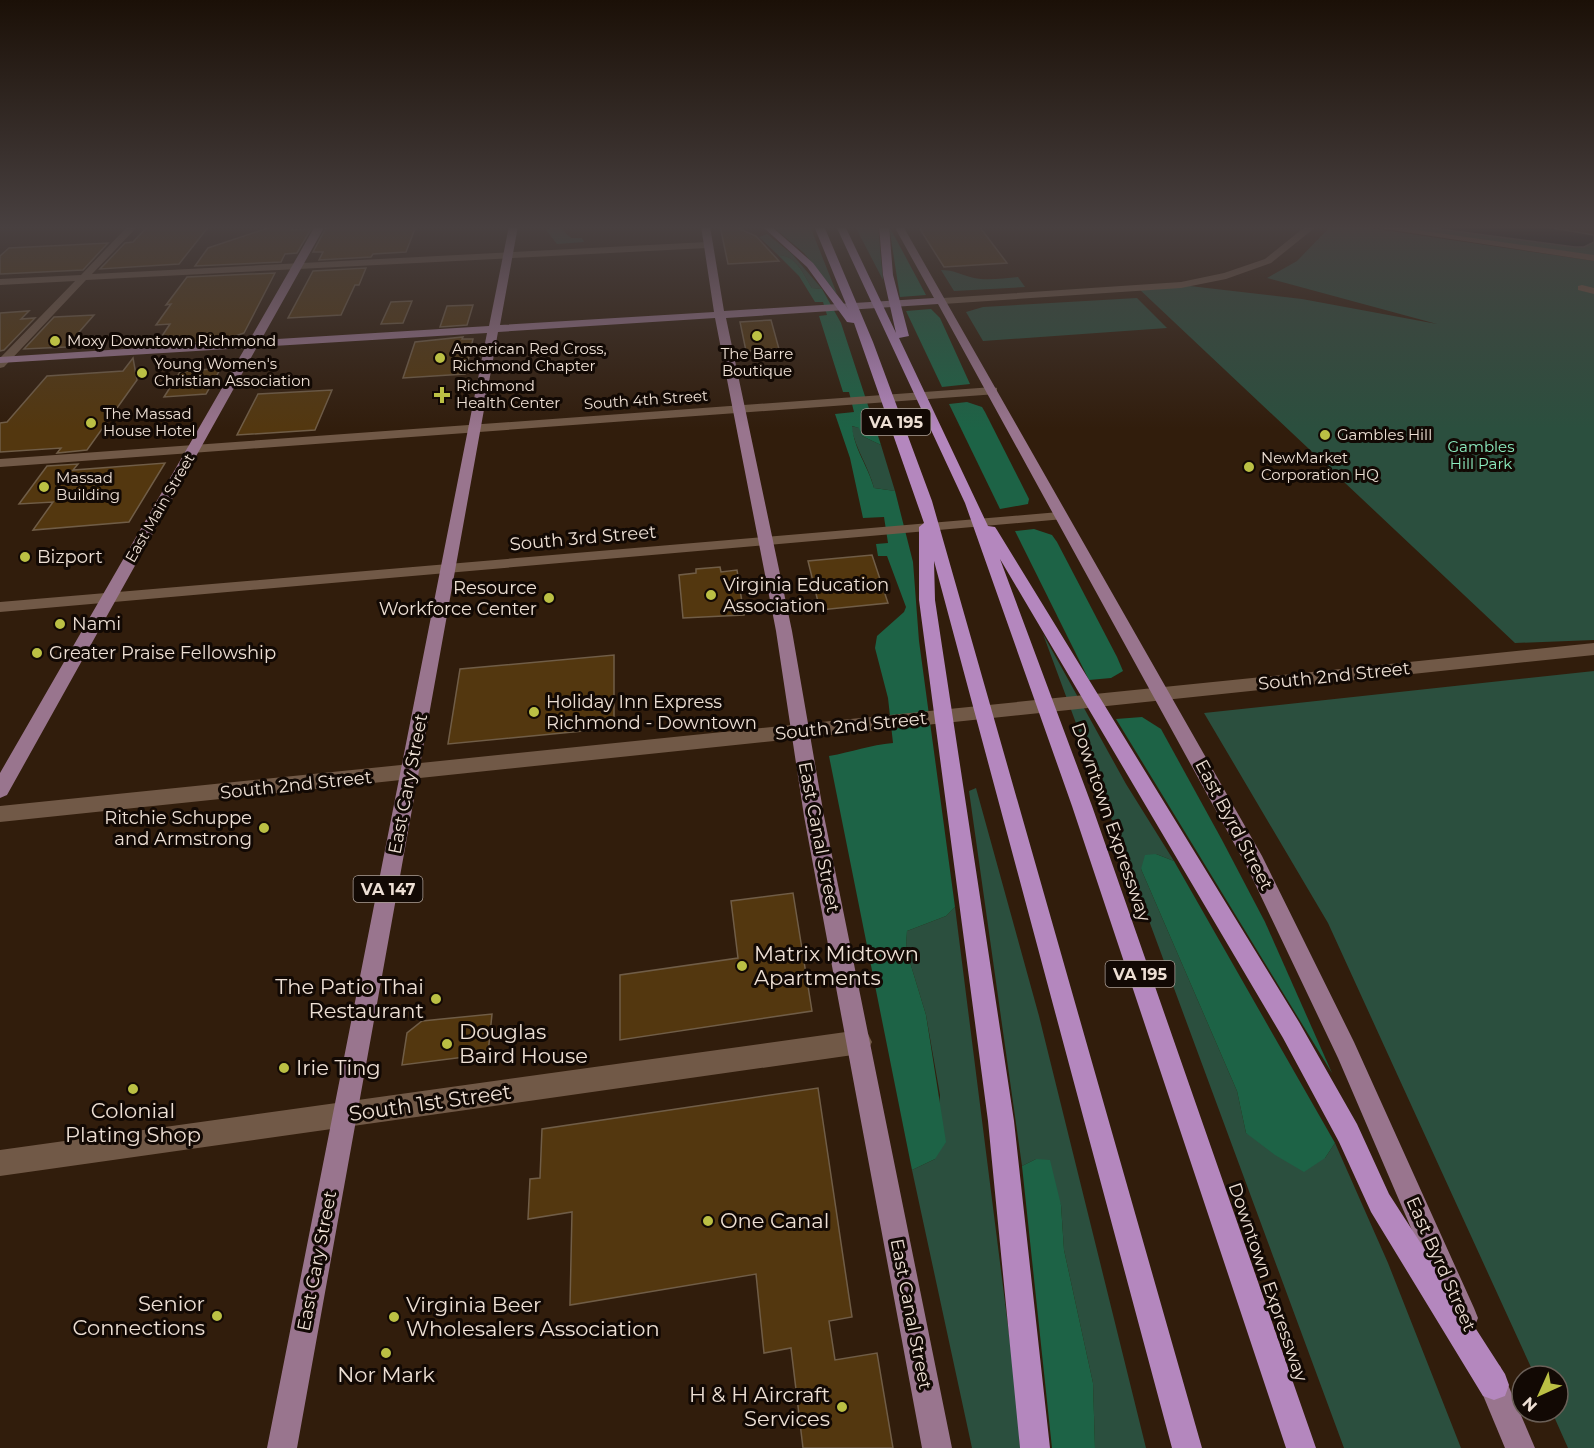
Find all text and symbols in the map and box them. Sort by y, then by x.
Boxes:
marker: The Barre Boutique [750,329,764,343]
place label: Moxy Downtown Richmond [67,331,276,350]
marker: Moxy Downtown Richmond [48,334,62,348]
place label: American Red Cross, Richmond Chapter [452,339,607,375]
place label: The Barre Boutique [721,344,793,380]
marker: American Red Cross, Richmond Chapter [433,351,447,365]
place label: Young Women's Christian Association [154,354,311,390]
marker: Young Women's Christian Association [135,366,149,380]
place label: Richmond Health Center [456,376,560,412]
marker: Richmond Health Center [433,386,451,404]
street label: South 4th Street [583,386,709,413]
place label: The Massad House Hotel [103,404,196,440]
road number: VA 195 [862,409,930,435]
marker: The Massad House Hotel [84,416,98,430]
place label: Gambles Hill [1337,425,1432,444]
marker: Gambles Hill [1318,428,1332,442]
park label: Gambles Hill Park [1448,437,1514,473]
place label: NewMarket Corporation HQ [1261,448,1379,484]
street label: East Main Street [121,450,198,566]
marker: NewMarket Corporation HQ [1242,460,1256,474]
place label: Massad Building [56,468,120,504]
marker: Massad Building [37,480,51,494]
street label: South 3rd Street [509,521,657,555]
place label: Bizport [37,546,103,568]
marker: Bizport [18,550,32,564]
place label: Virginia Education Association [723,574,889,617]
place label: Resource Workforce Center [379,577,537,620]
marker: Virginia Education Association [704,588,718,602]
marker: Resource Workforce Center [542,591,556,605]
place label: Nami [72,613,121,635]
marker: Nami [53,617,67,631]
place label: Greater Praise Fellowship [49,642,276,664]
marker: Greater Praise Fellowship [30,646,44,660]
street label: South 2nd Street [1257,657,1411,695]
place label: Holiday Inn Express Richmond - Downtown [546,691,757,734]
marker: Holiday Inn Express Richmond - Downtown [527,705,541,719]
street label: South 2nd Street [774,707,928,745]
street label: East Cary Street [384,712,432,856]
street label: Downtown Expressway [1067,720,1155,925]
street label: East Byrd Street [1190,756,1278,894]
street label: East Canal Street [794,760,844,914]
street label: South 2nd Street [219,766,373,804]
place label: Ritchie Schuppe and Armstrong [104,807,252,850]
marker: Ritchie Schuppe and Armstrong [257,821,271,835]
road number: VA 147 [354,876,422,902]
place label: Matrix Midtown Apartments [754,941,919,990]
marker: Matrix Midtown Apartments [735,959,749,973]
road number: VA 195 [1106,961,1174,987]
place label: The Patio Thai Restaurant [275,974,424,1023]
marker: The Patio Thai Restaurant [429,992,443,1006]
place label: Douglas Baird House [459,1019,588,1068]
marker: Douglas Baird House [440,1037,454,1051]
place label: Irie Ting [296,1055,381,1080]
marker: Irie Ting [277,1061,291,1075]
street label: South 1st Street [347,1079,513,1126]
marker: Colonial Plating Shop [126,1082,140,1096]
place label: Colonial Plating Shop [65,1098,201,1147]
street label: Downtown Expressway [1224,1180,1312,1385]
street label: East Cary Street [293,1189,341,1333]
street label: East Byrd Street [1401,1193,1481,1335]
place label: One Canal [720,1208,829,1233]
marker: One Canal [701,1214,715,1228]
street label: East Canal Street [886,1237,936,1391]
place label: Senior Connections [73,1291,205,1340]
place label: Virginia Beer Wholesalers Association [406,1292,660,1341]
marker: Senior Connections [210,1309,224,1323]
marker: Virginia Beer Wholesalers Association [387,1310,401,1324]
marker: Nor Mark [379,1346,393,1360]
place label: Nor Mark [337,1362,435,1387]
north arrow [1510,1364,1570,1424]
place label: H & H Aircraft Services [689,1382,830,1431]
text: N [1518,1393,1541,1416]
marker: H & H Aircraft Services [835,1400,849,1414]

